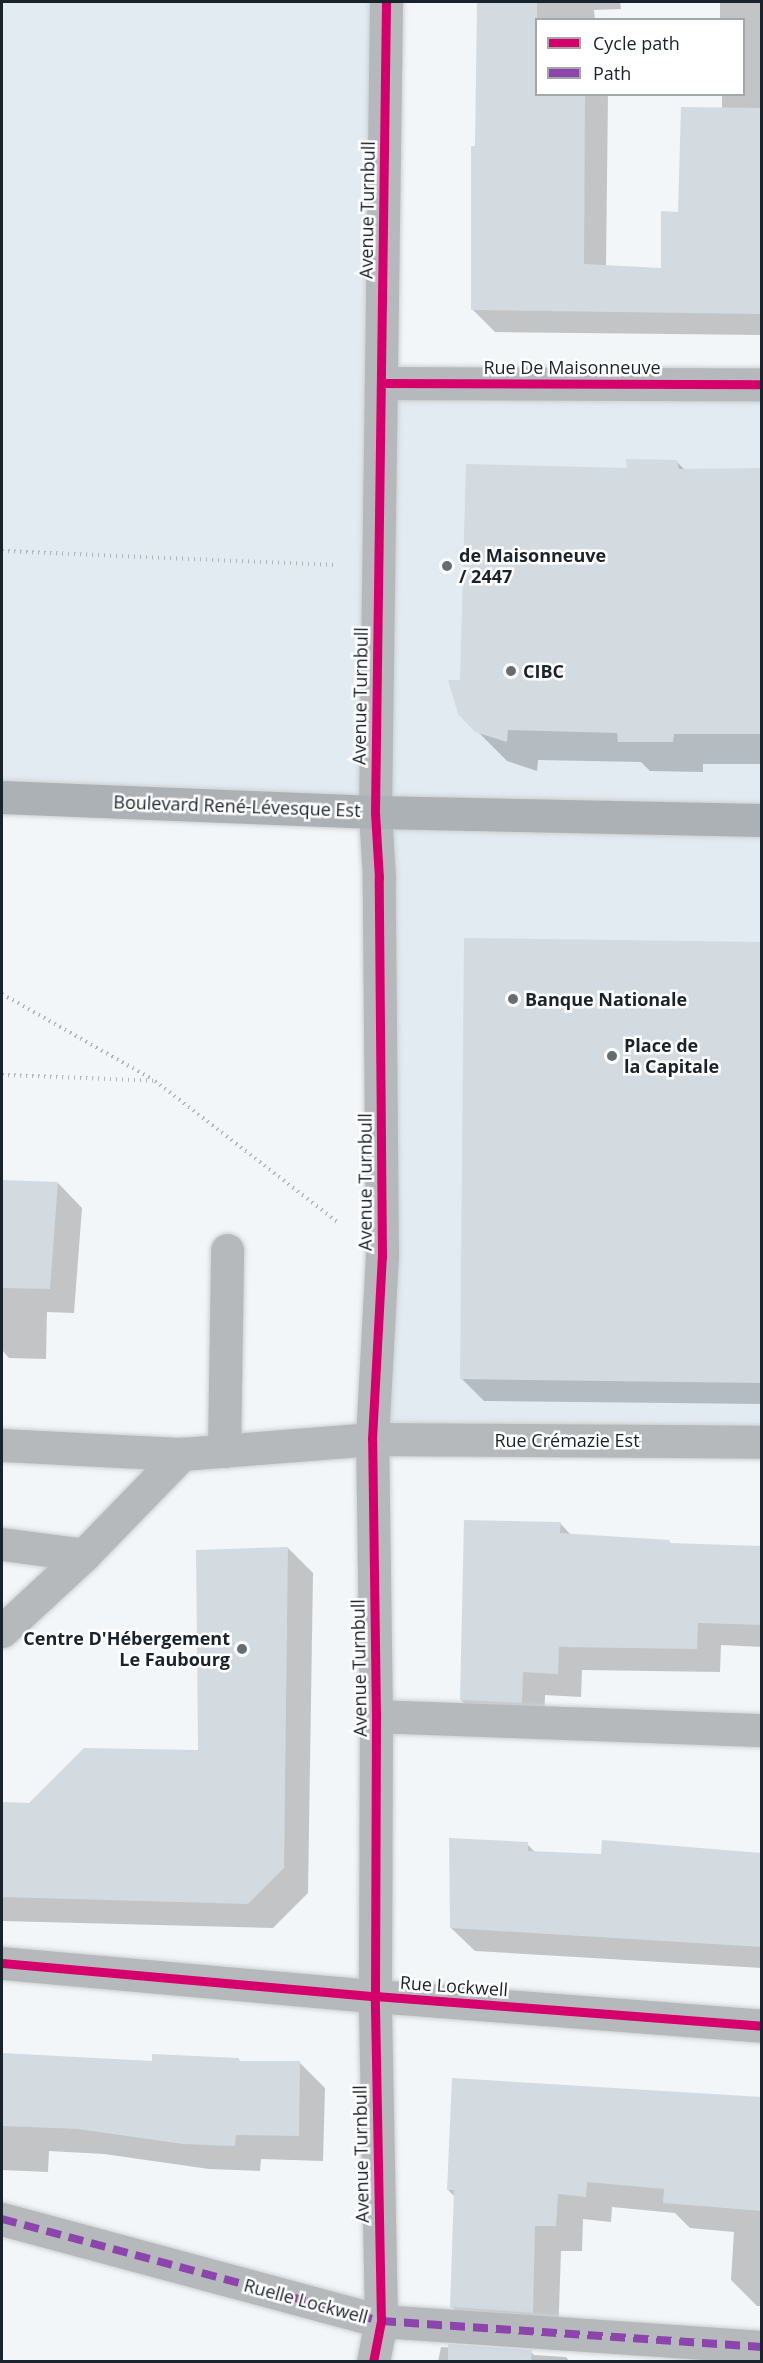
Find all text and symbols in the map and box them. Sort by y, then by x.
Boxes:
legend [535,18,745,96]
text: Cycle path [593,31,680,55]
text: Path [593,61,631,85]
street label: Avenue Turnbull [355,141,379,279]
street label: Rue De Maisonneuve [483,356,661,378]
place label: de Maisonneuve / 2447 [459,545,606,588]
marker: de Maisonneuve / 2447 [440,559,454,573]
street label: Avenue Turnbull [348,627,372,765]
place label: CIBC [523,660,564,682]
marker: CIBC [504,664,518,678]
street label: Boulevard René-Lévesque Est [113,791,361,821]
place label: Banque Nationale [525,988,687,1010]
marker: Banque Nationale [506,992,520,1006]
place label: Place de la Capitale [624,1035,719,1078]
marker: Place de la Capitale [605,1049,619,1063]
street label: Avenue Turnbull [354,1113,376,1251]
street label: Rue Crémazie Est [494,1429,640,1451]
street label: Avenue Turnbull [347,1599,371,1737]
place label: Centre D'Hébergement Le Faubourg [23,1628,230,1670]
marker: Centre D'Hébergement Le Faubourg [235,1642,249,1656]
street label: Rue Lockwell [399,1971,509,2001]
street label: Avenue Turnbull [349,2085,373,2223]
street label: Ruelle Lockwell [242,2274,370,2328]

